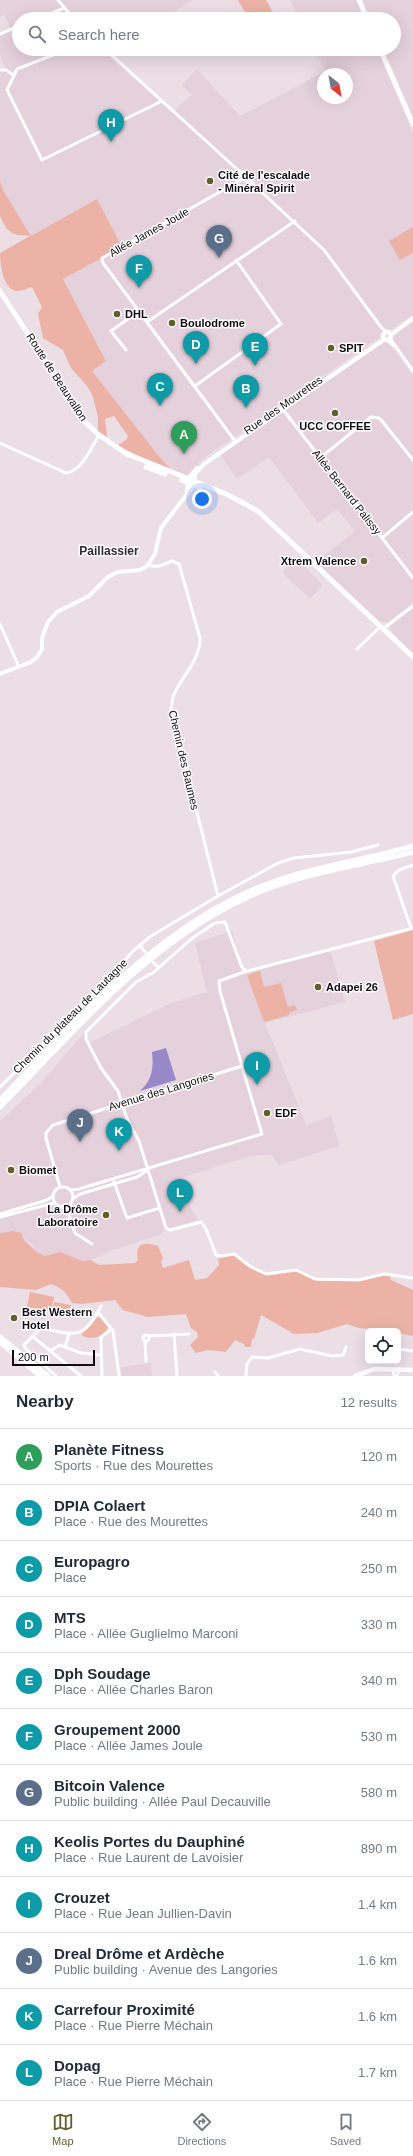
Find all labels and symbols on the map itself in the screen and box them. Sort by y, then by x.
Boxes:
north arrow [317,68,353,104]
pin: H [98,109,124,142]
place label: Cité de l'escalade - Minéral Spirit [218,169,310,194]
marker: Cité de l'escalade - Minéral Spirit [205,176,215,186]
street label: Allée James Joule [107,205,191,259]
pin: G [206,225,232,258]
pin: F [126,255,152,288]
place label: DHL [125,308,148,320]
marker: DHL [112,309,122,319]
place label: Boulodrome [180,317,245,329]
marker: Boulodrome [167,318,177,328]
street label: Route de Beauvallon [24,331,90,423]
pin: D [183,331,209,364]
pin: E [242,333,268,366]
place label: SPIT [339,342,364,354]
marker: SPIT [326,343,336,353]
pin: C [147,373,173,406]
street label: Rue des Mourettes [241,373,325,437]
pin: B [233,375,259,408]
marker: UCC COFFEE [330,408,340,418]
place label: UCC COFFEE [299,420,371,432]
pin: A [171,421,197,454]
street label: Allée Bernard Palissy [310,447,384,537]
your location [192,489,212,509]
district label: Paillassier [79,544,139,558]
place label: Xtrem Valence [281,555,356,567]
marker: Xtrem Valence [359,556,369,566]
street label: Chemin des Baumes [167,709,201,812]
street label: Chemin du plateau de Lautagne [10,956,130,1076]
place label: Adapei 26 [326,981,378,993]
marker: Adapei 26 [313,982,323,992]
pin: I [244,1052,270,1085]
street label: Avenue des Langories [107,1069,215,1113]
place label: EDF [275,1107,297,1119]
marker: EDF [262,1108,272,1118]
pin: J [67,1109,93,1142]
pin: K [106,1118,132,1151]
place label: Biomet [19,1164,57,1176]
marker: Biomet [6,1165,16,1175]
pin: L [167,1179,193,1212]
place label: La Drôme Laboratoire [37,1203,98,1228]
marker: La Drôme Laboratoire [101,1210,111,1220]
place label: Best Western Hotel [22,1306,92,1331]
marker: Best Western Hotel [9,1313,19,1323]
scale bar [12,1348,95,1367]

